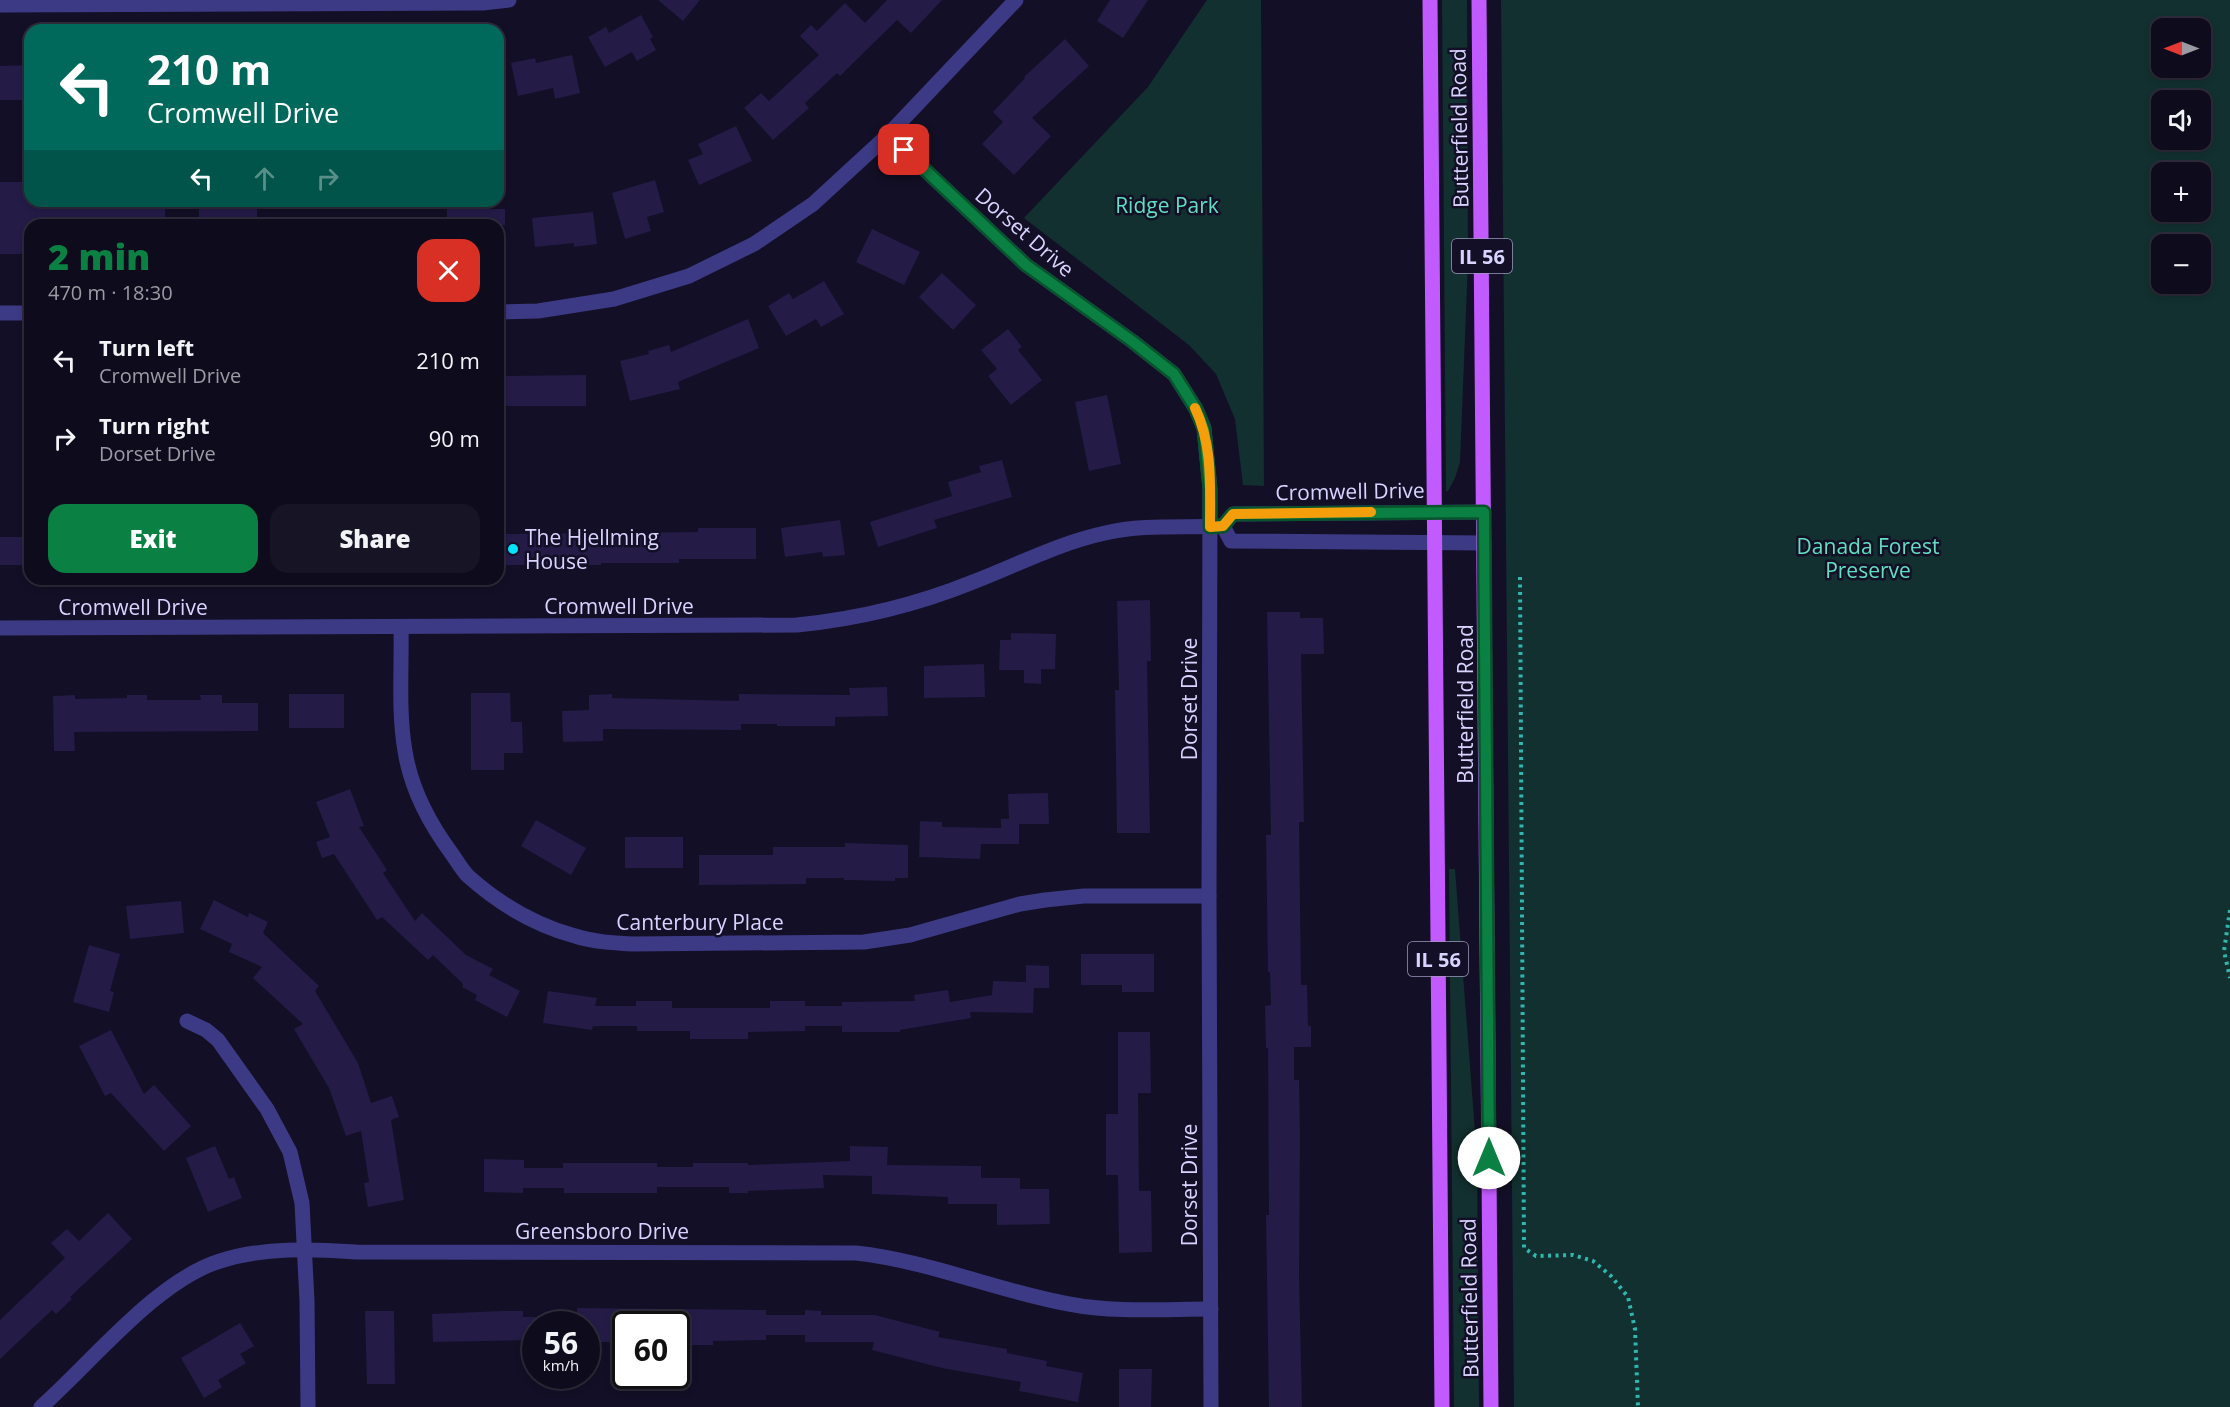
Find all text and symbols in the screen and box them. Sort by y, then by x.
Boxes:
north arrow [2151,18,2211,78]
map controls [2151,18,2211,294]
text: 210 m [147,40,271,97]
icon: left [48,48,126,126]
street label: Butterfield Road [1444,48,1474,208]
button: sound [2151,90,2211,150]
text: Cromwell Drive [147,94,339,131]
pin [878,124,929,175]
icon: arrive [887,133,920,166]
icon: left [185,162,218,195]
icon: ahead [248,162,281,195]
icon: right [311,162,344,195]
button: + [2151,162,2211,222]
street label: Dorset Drive [970,181,1080,283]
park label: Ridge Park [1115,191,1219,219]
text: 2 min [48,232,150,281]
button: − [2151,234,2211,294]
button: close [417,239,480,302]
road number: IL 56 [1452,239,1512,273]
text: 470 m · 18:30 [48,279,173,306]
text: Turn left [99,332,194,362]
icon: left [48,344,81,377]
text: 210 m [416,345,480,375]
text: Cromwell Drive [99,362,241,389]
text: Turn right [99,410,210,440]
icon: right [48,422,81,455]
text: 90 m [429,423,480,453]
text: Dorset Drive [99,440,216,467]
street label: Cromwell Drive [1275,476,1425,506]
button: Exit [48,504,258,573]
button: Share [270,504,480,573]
place label: The Hjellming House [525,523,659,575]
park label: Danada Forest Preserve [1797,532,1939,584]
marker: The Hjellming House [506,542,520,556]
street label: Cromwell Drive [544,592,694,620]
street label: Cromwell Drive [58,593,208,621]
street label: Butterfield Road [1451,624,1479,784]
street label: Dorset Drive [1175,638,1203,760]
street label: Canterbury Place [616,908,784,936]
road number: IL 56 [1408,942,1468,976]
street label: Dorset Drive [1175,1124,1203,1246]
position arrow [1457,1126,1521,1190]
street label: Greensboro Drive [515,1217,689,1245]
street label: Butterfield Road [1454,1218,1484,1378]
speed limit sign: 60 [612,1311,690,1389]
text: 56 [544,1322,578,1363]
text: km/h [543,1355,579,1375]

